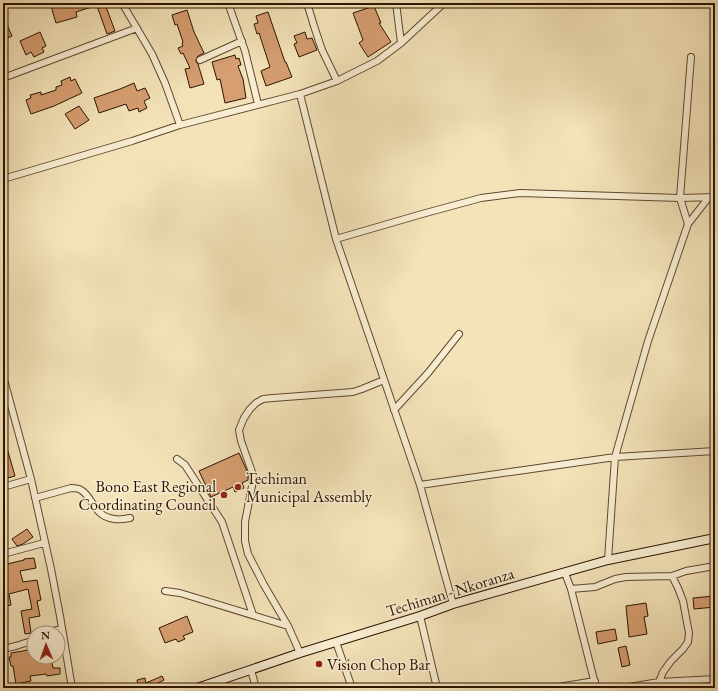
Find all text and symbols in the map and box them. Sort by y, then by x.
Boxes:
place label: Techiman Municipal Assembly [246,468,373,507]
place label: Bono East Regional Coordinating Council [79,476,216,515]
marker: Techiman Municipal Assembly [233,482,243,492]
marker: Bono East Regional Coordinating Council [219,490,229,500]
street label: Techiman - Nkoranza [384,562,517,621]
north arrow [26,625,66,665]
text: N [41,628,50,642]
place label: Vision Chop Bar [327,654,431,675]
marker: Vision Chop Bar [314,659,324,669]

